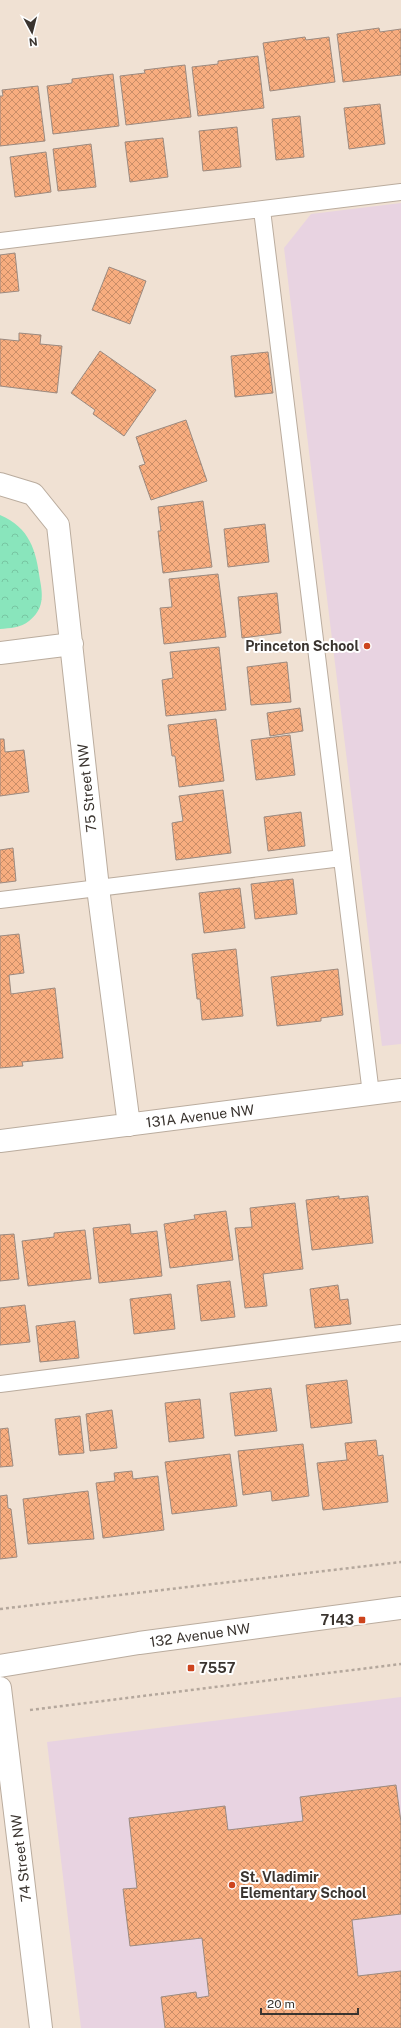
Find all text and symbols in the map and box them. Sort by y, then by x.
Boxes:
north arrow [12,12,52,52]
text: N [28,35,38,48]
place label: Princeton School [245,638,359,654]
marker: Princeton School [362,641,372,651]
street label: 75 Street NW [74,742,100,833]
street label: 131A Avenue NW [145,1101,256,1131]
place label: 7143 [321,1612,354,1628]
marker: 7143 [357,1615,367,1625]
street label: 132 Avenue NW [149,1620,252,1650]
place label: 7557 [199,1660,236,1676]
marker: 7557 [186,1663,196,1673]
street label: 74 Street NW [8,1812,34,1903]
place label: St. Vladimir Elementary School [240,1869,367,1901]
marker: St. Vladimir Elementary School [227,1880,237,1890]
scale bar [261,1990,358,2016]
text: 20 m [267,1997,295,2011]

